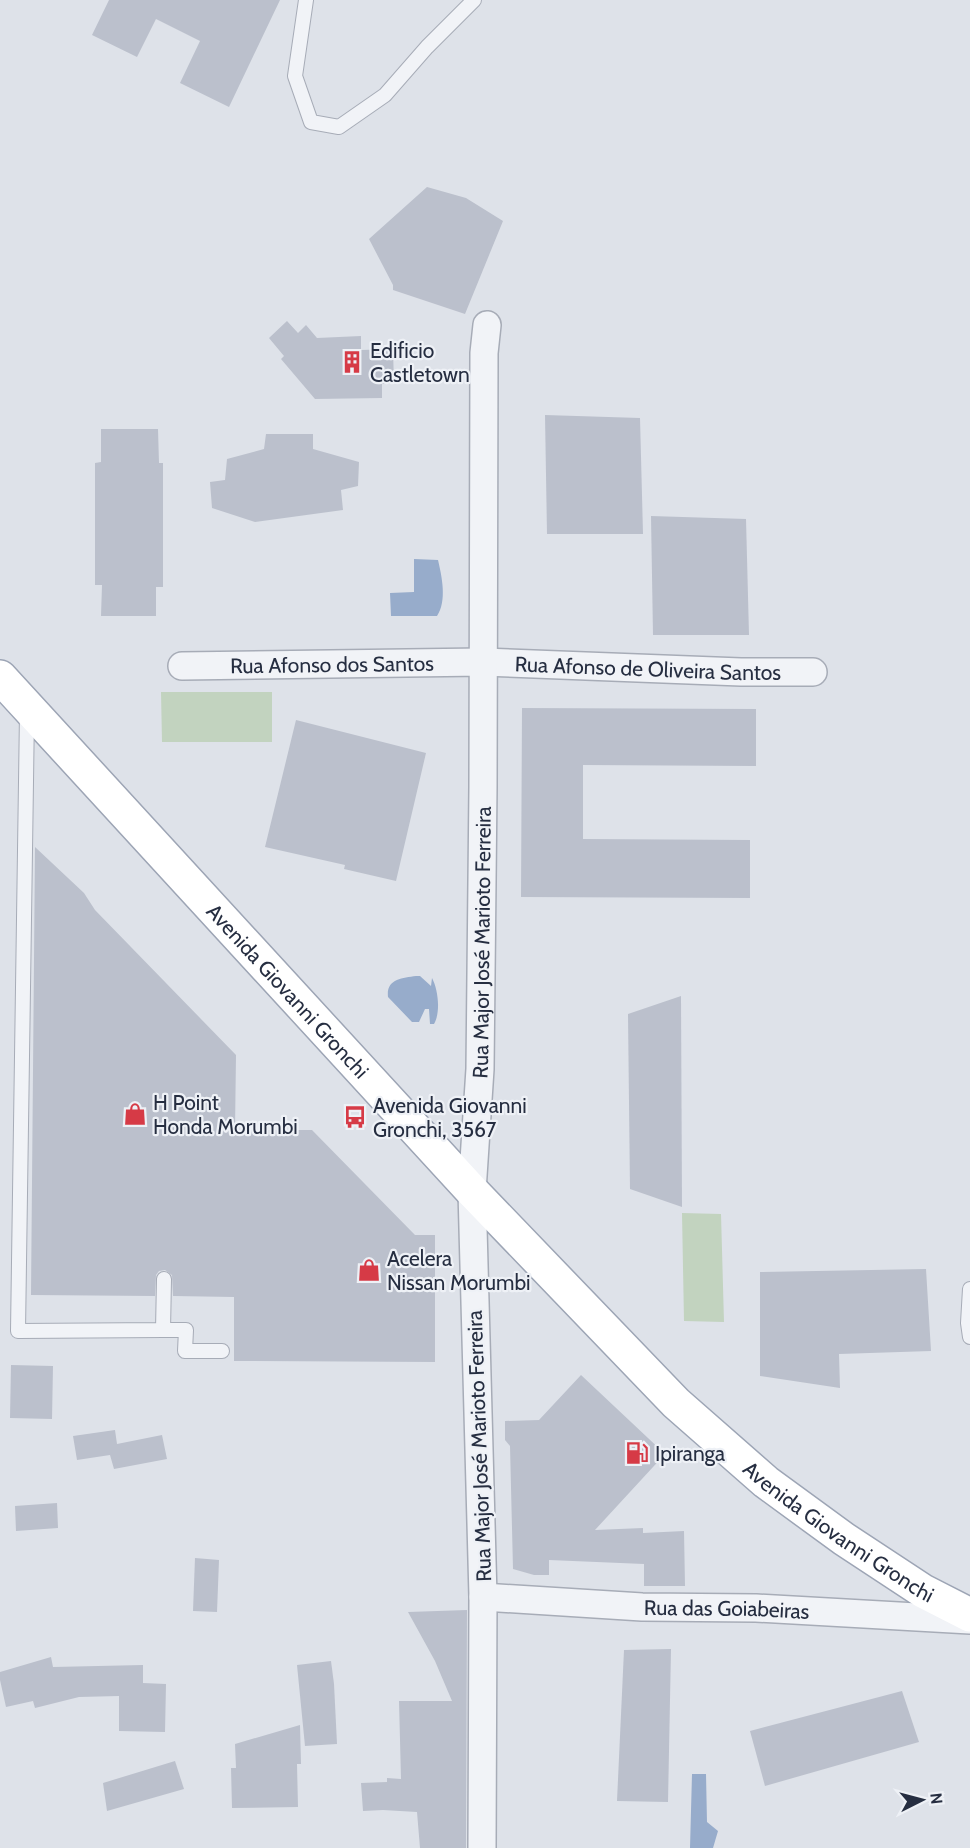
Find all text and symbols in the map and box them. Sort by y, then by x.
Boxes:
place label: Edificio Castletown [370,338,470,387]
building icon: Edificio Castletown [339,349,365,375]
street label: Rua Afonso dos Santos [230,650,434,678]
street label: Rua Afonso de Oliveira Santos [514,651,781,685]
street label: Rua Major José Marioto Ferreira [467,806,495,1079]
street label: Avenida Giovanni Gronchi [202,898,374,1083]
place label: H Point Honda Morumbi [153,1090,298,1139]
place label: Avenida Giovanni Gronchi, 3567 [373,1093,527,1142]
shop icon: H Point Honda Morumbi [122,1101,148,1127]
bus stop icon: Avenida Giovanni Gronchi, 3567 [342,1104,368,1130]
place label: Acelera Nissan Morumbi [387,1246,531,1295]
shop icon: Acelera Nissan Morumbi [356,1257,382,1283]
street label: Rua Major José Marioto Ferreira [462,1310,497,1582]
fuel station icon: Ipiranga [624,1440,650,1466]
place label: Ipiranga [655,1441,725,1466]
street label: Avenida Giovanni Gronchi [738,1456,938,1607]
street label: Rua das Goiabeiras [644,1595,810,1623]
north arrow [892,1770,952,1830]
text: N [926,1792,946,1805]

